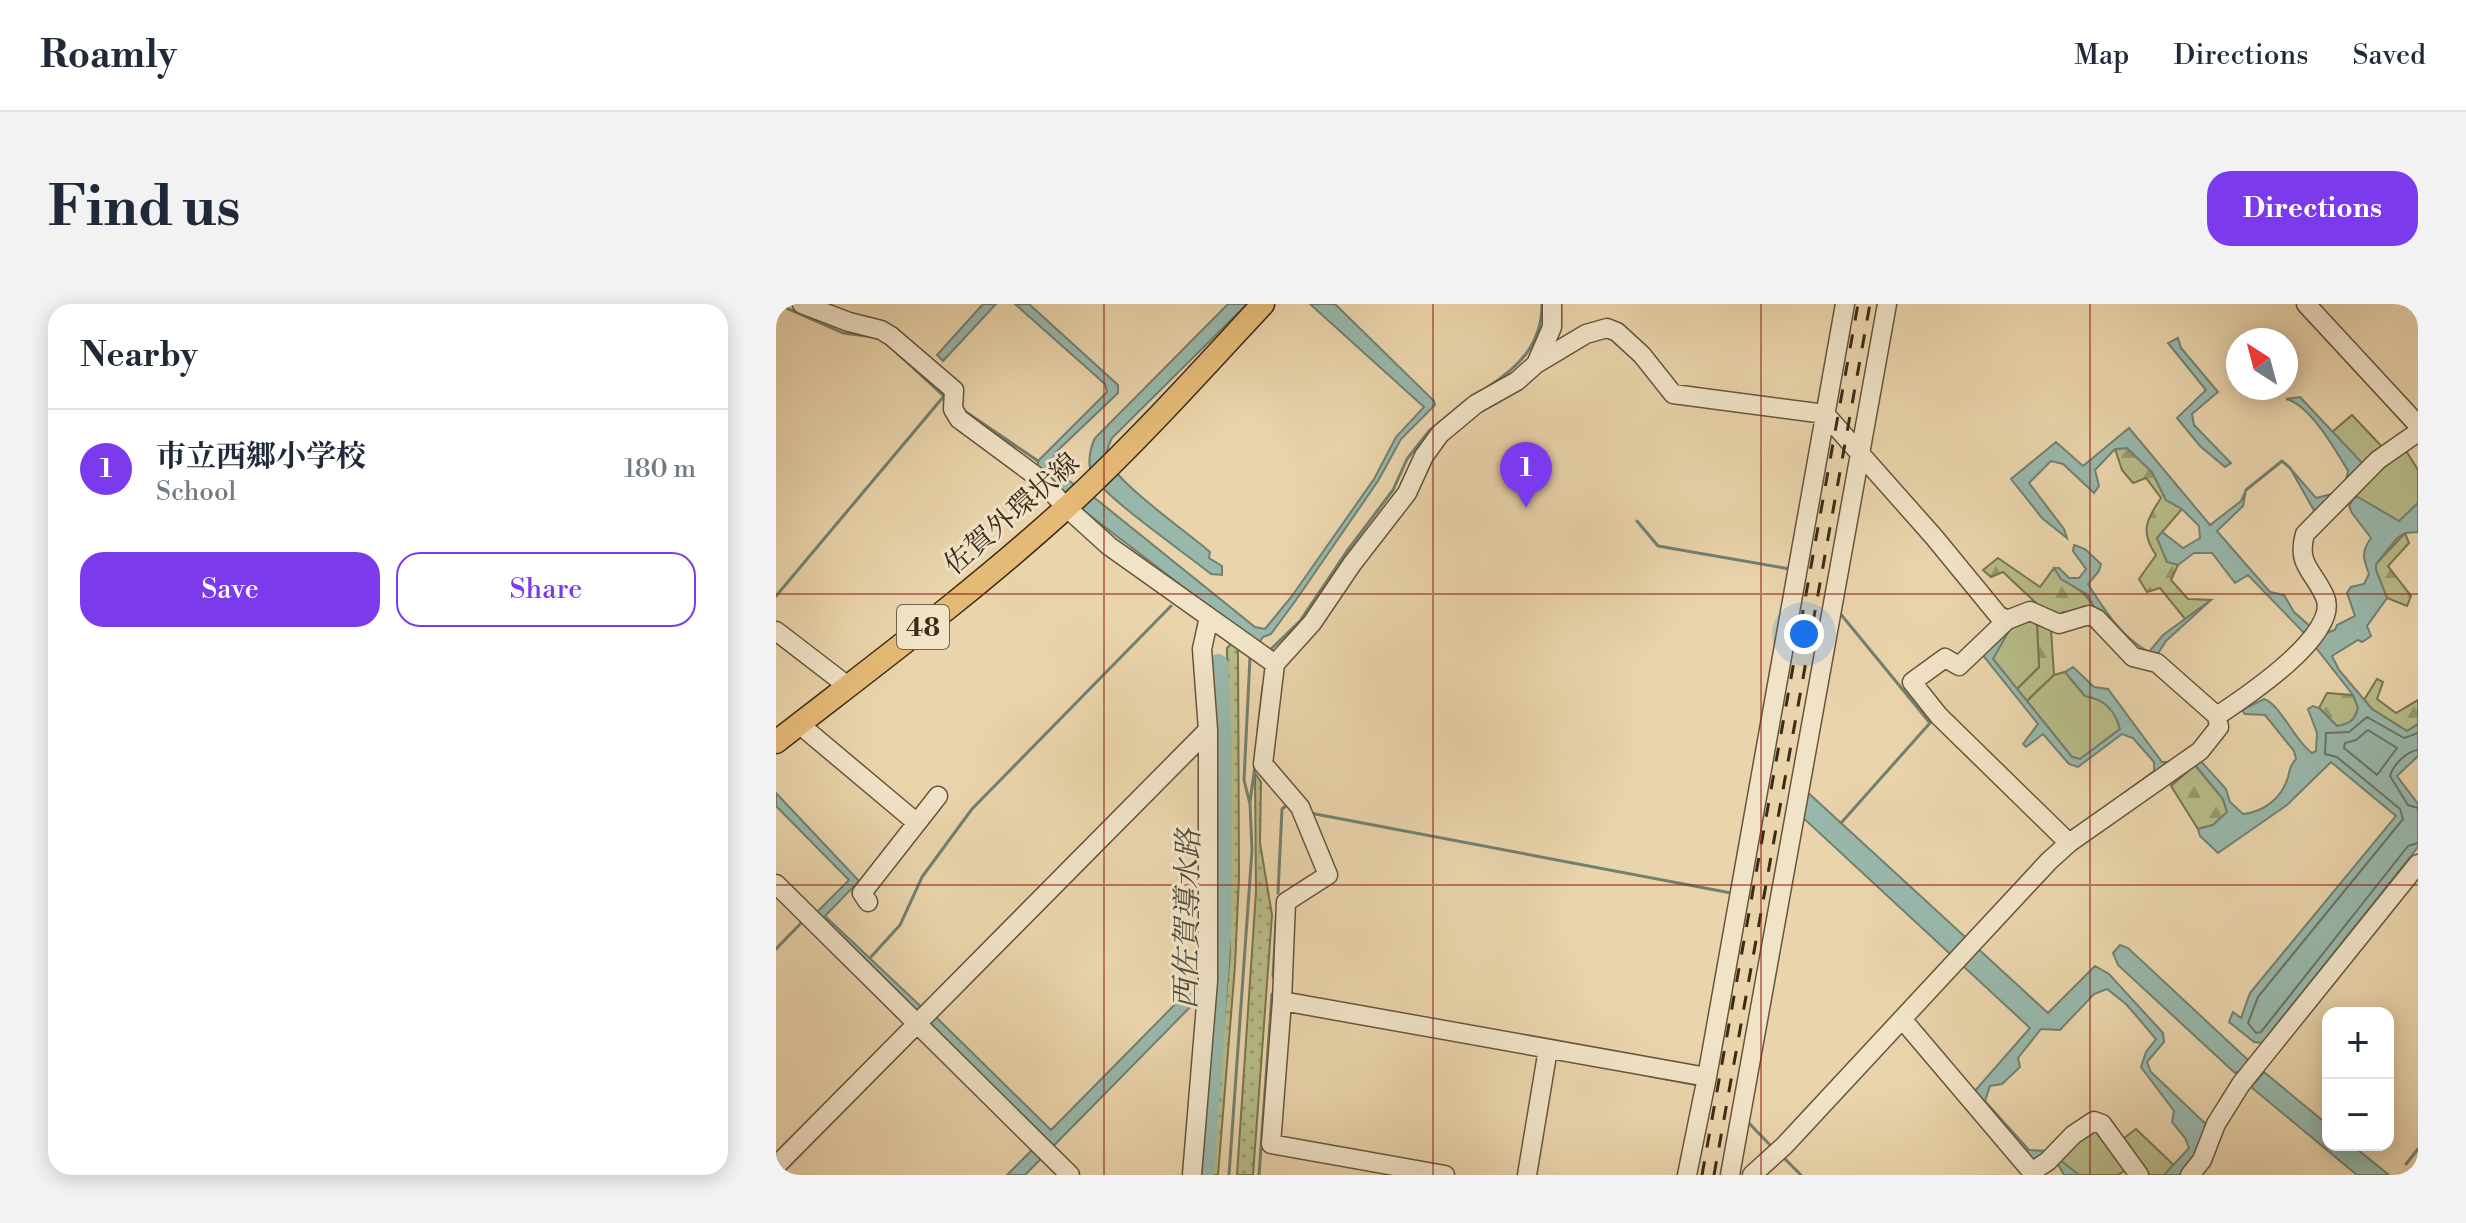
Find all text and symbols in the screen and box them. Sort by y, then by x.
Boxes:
text: Roamly [40,32,177,79]
text: Map [2074,38,2129,73]
text: Directions [2173,38,2308,73]
text: Saved [2352,38,2426,73]
button: Directions [2207,171,2418,246]
text: Find us [48,173,241,243]
north arrow [2226,328,2298,400]
text: Nearby [80,335,198,377]
text: 市立西郷小学校 [156,438,366,476]
pin: 1 [1500,442,1552,508]
street label: 佐賀外環状線 [937,446,1087,582]
text: 1 [100,453,112,485]
text: 180 m [624,453,696,485]
text: School [156,476,236,508]
button: Save [80,552,380,627]
button: Share [396,552,696,627]
road number: 48 [897,605,949,649]
your location [1784,614,1824,654]
water label: 西佐賀導水路 [1167,827,1209,1009]
map controls [2322,1007,2394,1151]
button: + [2322,1007,2394,1079]
button: − [2322,1079,2394,1151]

